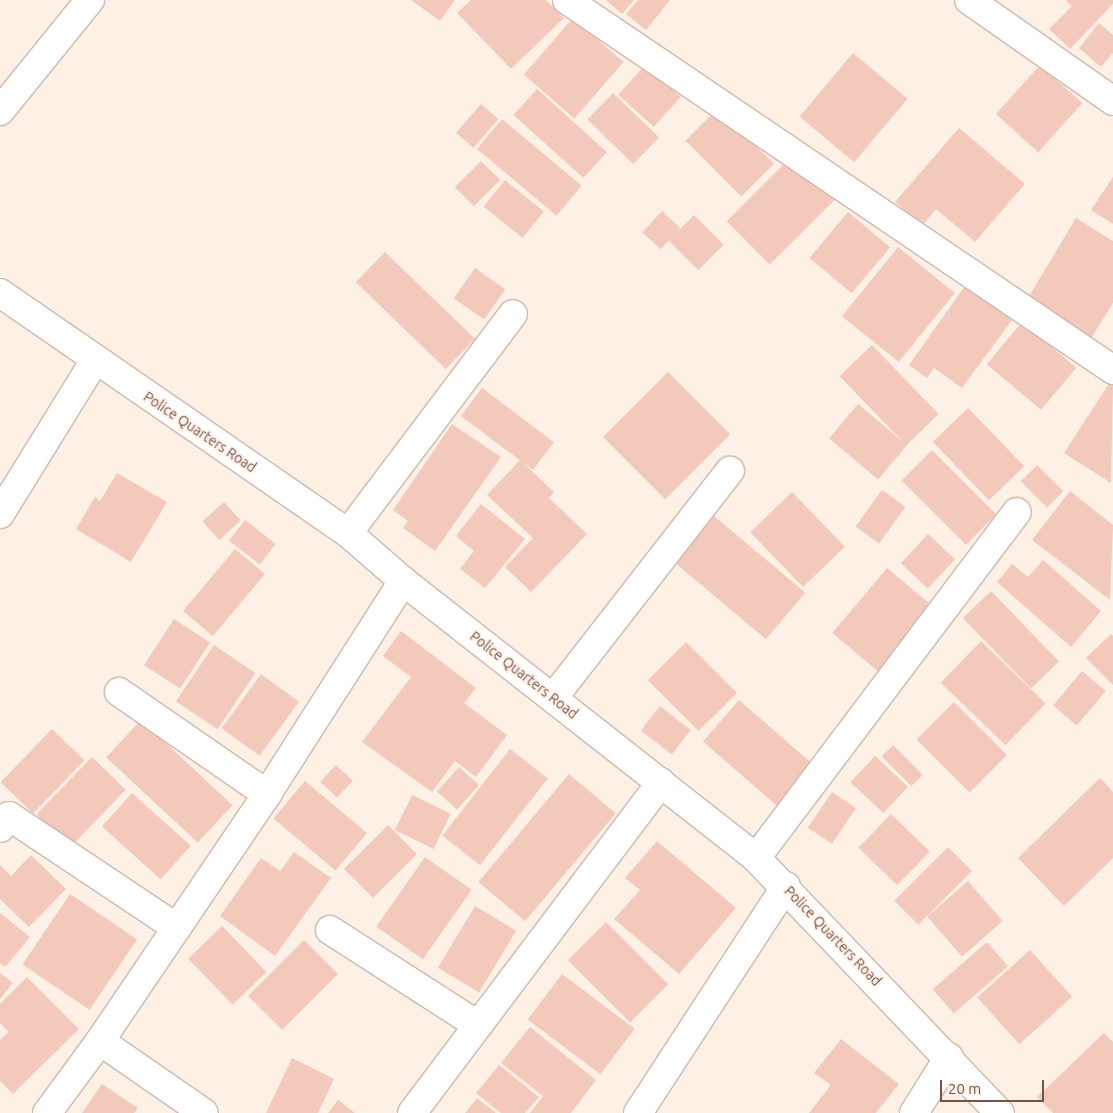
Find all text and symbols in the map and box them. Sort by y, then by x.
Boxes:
street label: Police Quarters Road [140,388,260,476]
street label: Police Quarters Road [467,628,581,722]
street label: Police Quarters Road [781,883,885,989]
scale bar [943,1070,1047,1102]
text: 20 m [948,1080,981,1097]

